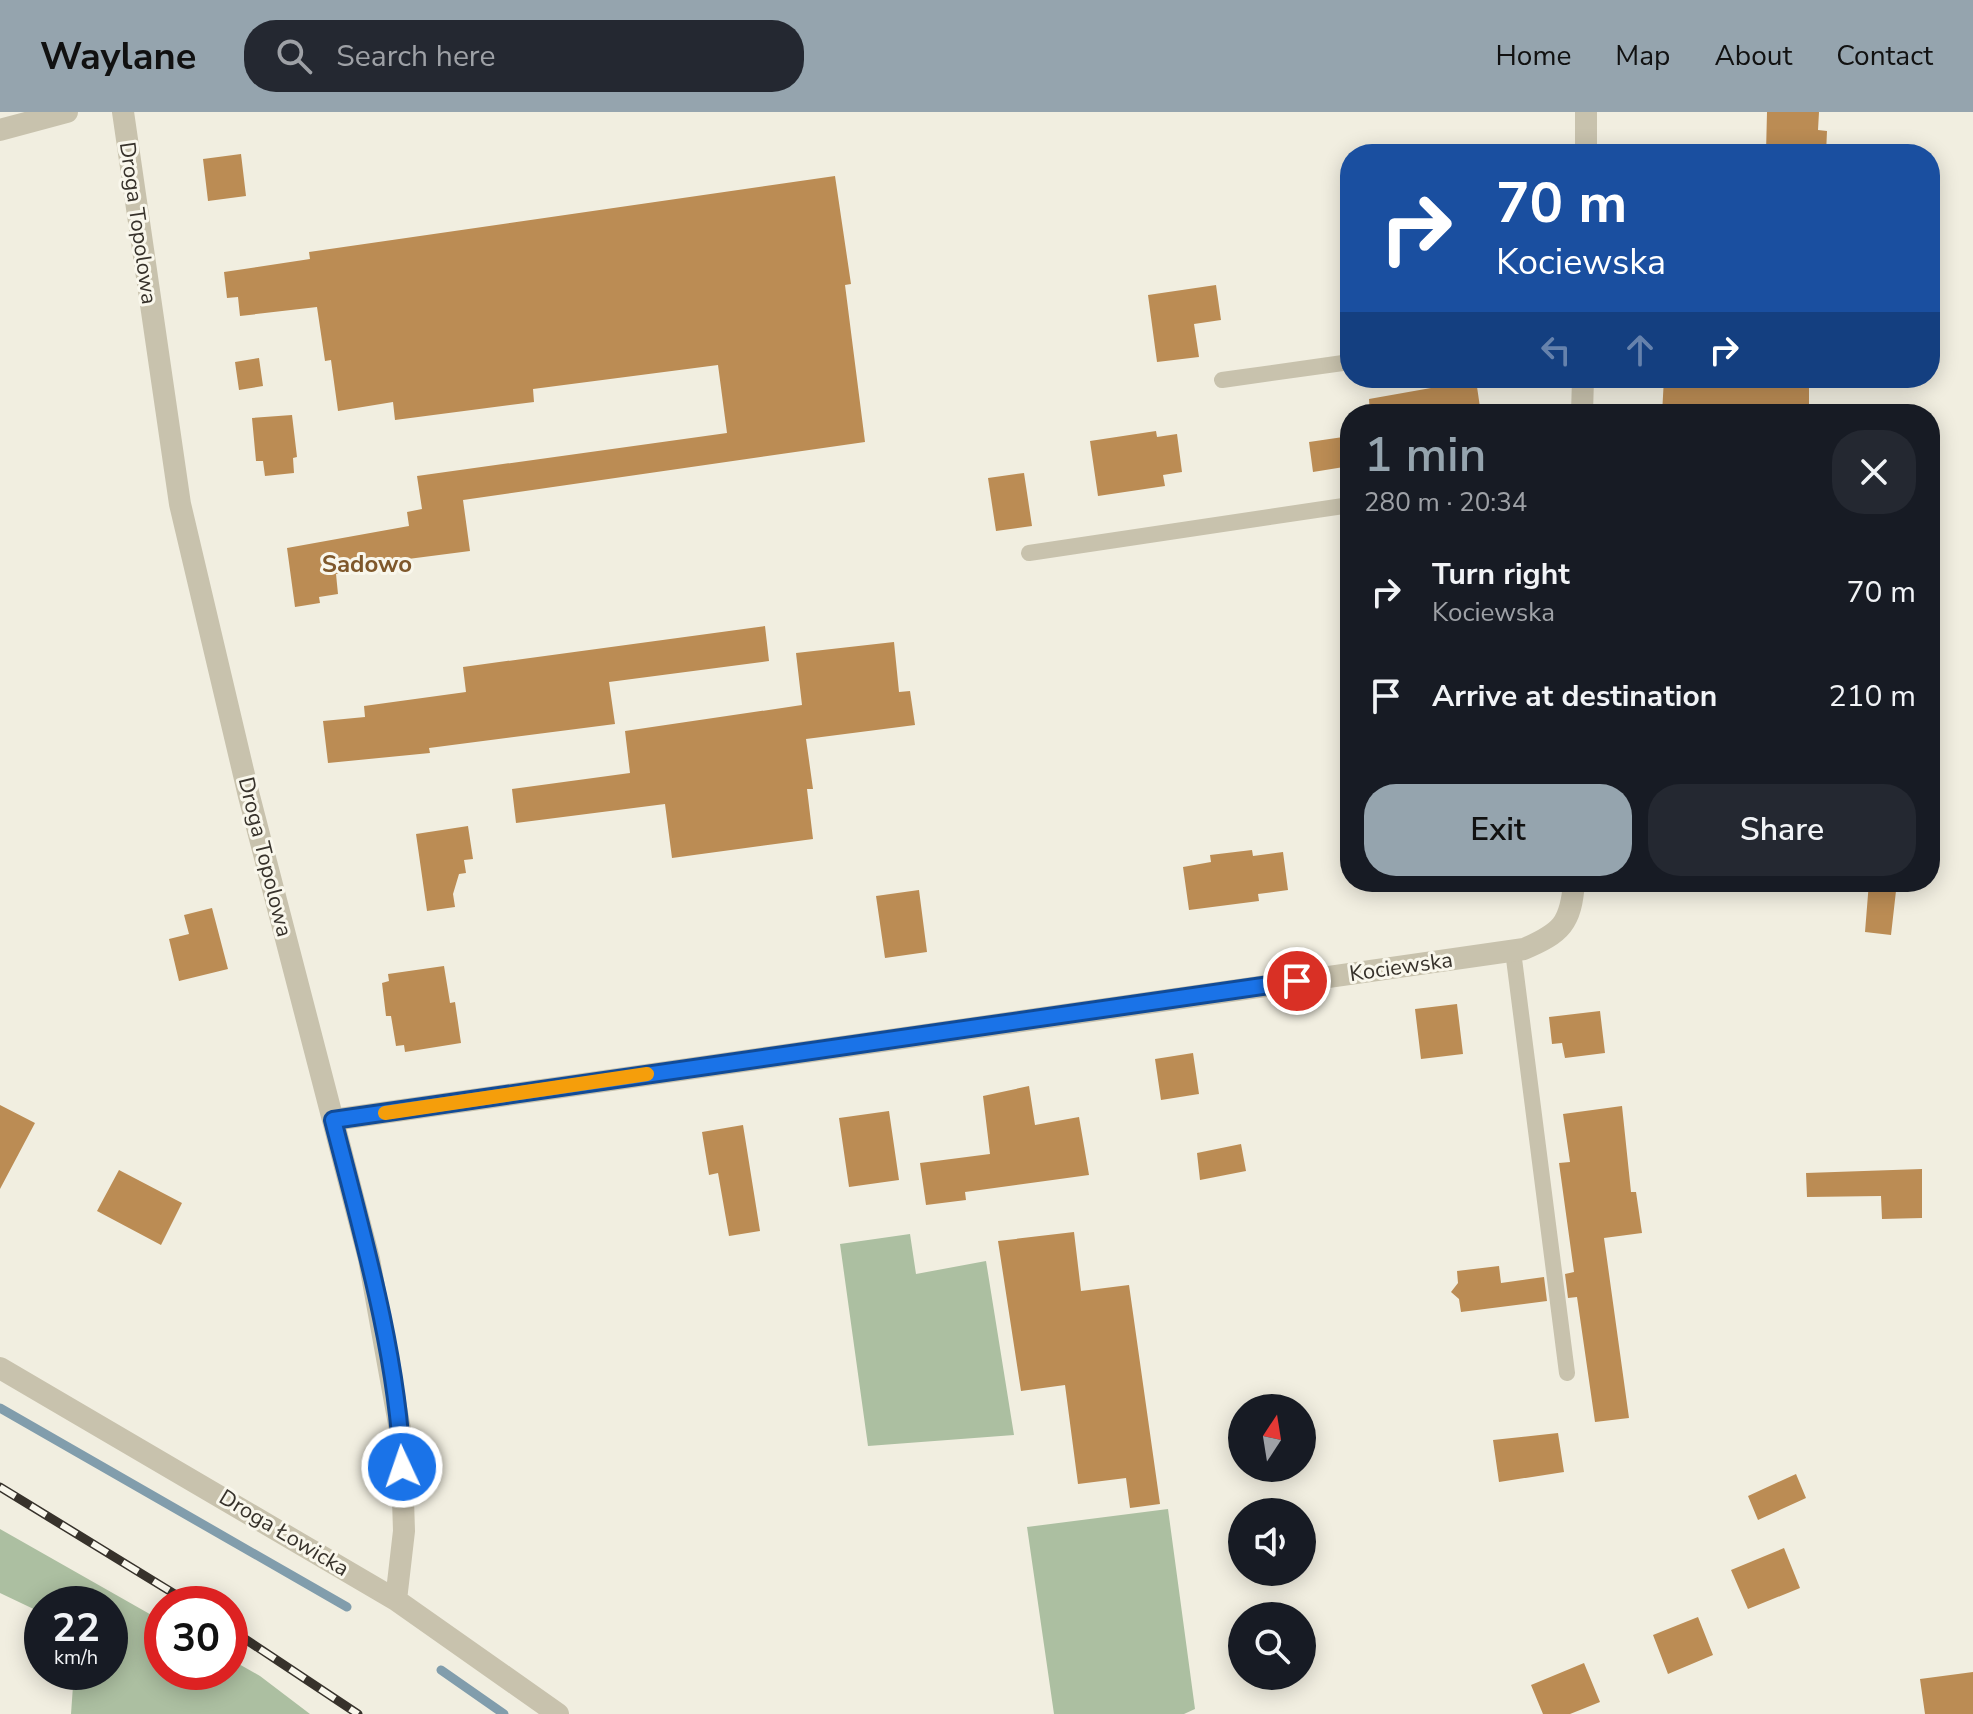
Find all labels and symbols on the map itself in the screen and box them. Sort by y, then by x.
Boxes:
street label: Droga Topolowa [112,140,164,306]
district label: Sadowo [322,548,412,580]
street label: Droga Topolowa [231,774,299,940]
street label: Kociewska [1347,945,1455,989]
pin [1263,947,1331,1015]
north arrow [1228,1394,1316,1482]
position arrow [360,1425,444,1509]
street label: Droga Łowicka [213,1482,355,1584]
speed limit sign: 30 [144,1586,248,1690]

